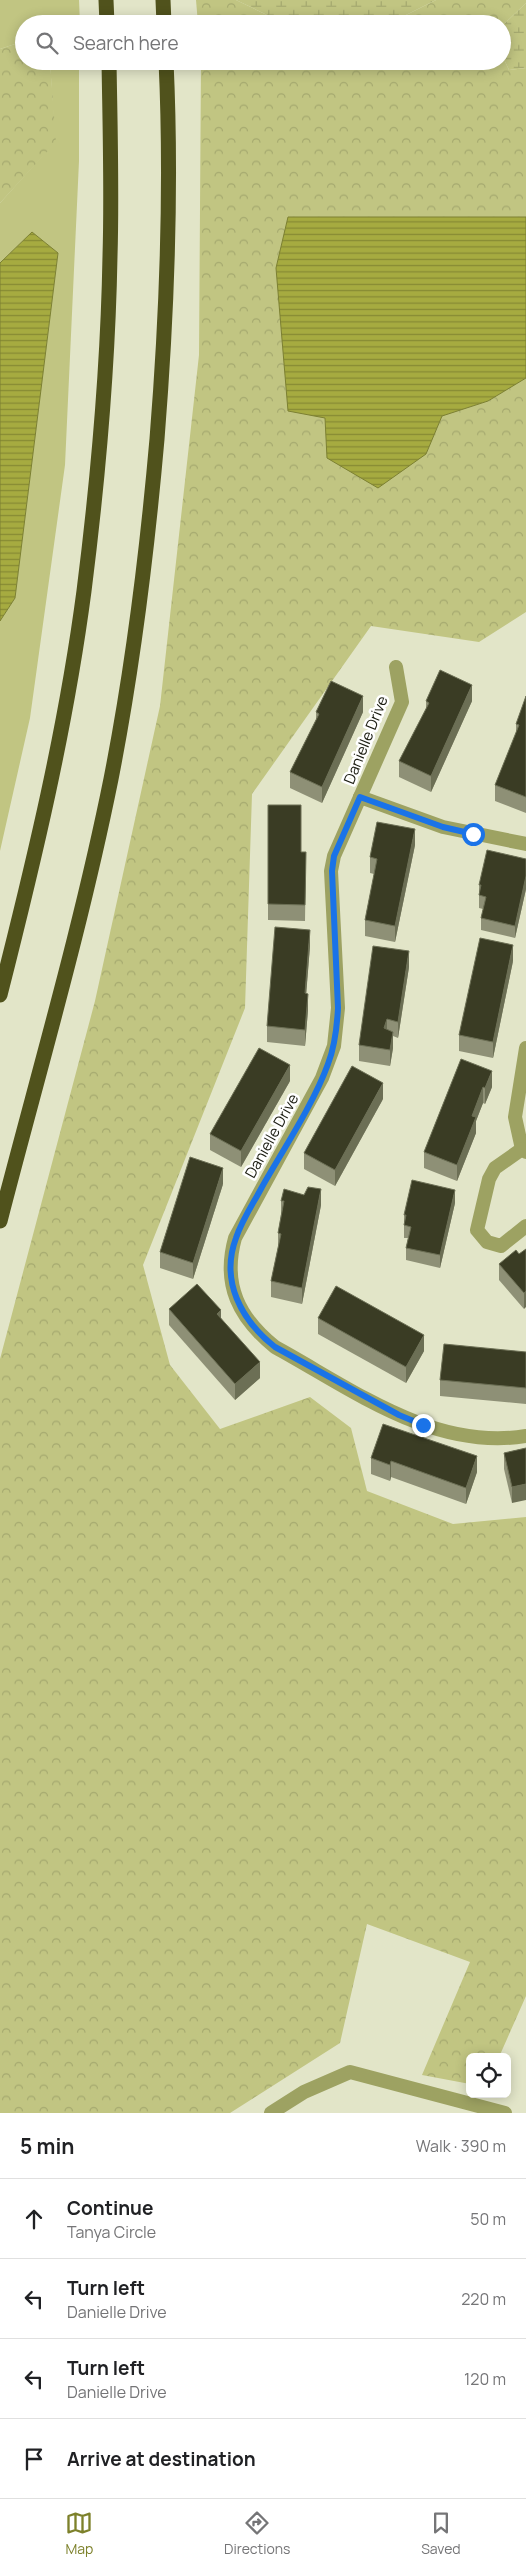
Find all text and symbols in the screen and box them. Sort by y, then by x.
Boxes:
search box [15,15,511,70]
icon: search [33,29,61,57]
text: Search here [73,30,179,56]
street label: Danielle Drive [338,692,393,787]
route start [462,823,485,846]
street label: Danielle Drive [240,1090,304,1182]
route end [412,1414,435,1437]
map controls [466,2053,511,2098]
button: locate [466,2053,511,2098]
text: 5 min [20,2132,74,2160]
text: Walk · 390 m [416,2135,506,2157]
text: Continue [67,2195,153,2221]
icon: ahead [20,2205,48,2233]
text: 50 m [470,2208,506,2230]
text: Tanya Circle [67,2221,156,2243]
text: Turn left [67,2275,145,2301]
icon: left [20,2285,48,2313]
text: 220 m [461,2288,506,2310]
text: Danielle Drive [67,2301,167,2323]
text: Turn left [67,2355,145,2381]
icon: left [20,2365,48,2393]
text: 120 m [464,2368,506,2390]
text: Danielle Drive [67,2381,167,2403]
icon: arrive [20,2445,48,2473]
text: Arrive at destination [67,2446,256,2472]
tab: Map [65,2509,93,2558]
tab: Directions [224,2509,290,2558]
tab: Saved [421,2509,461,2558]

